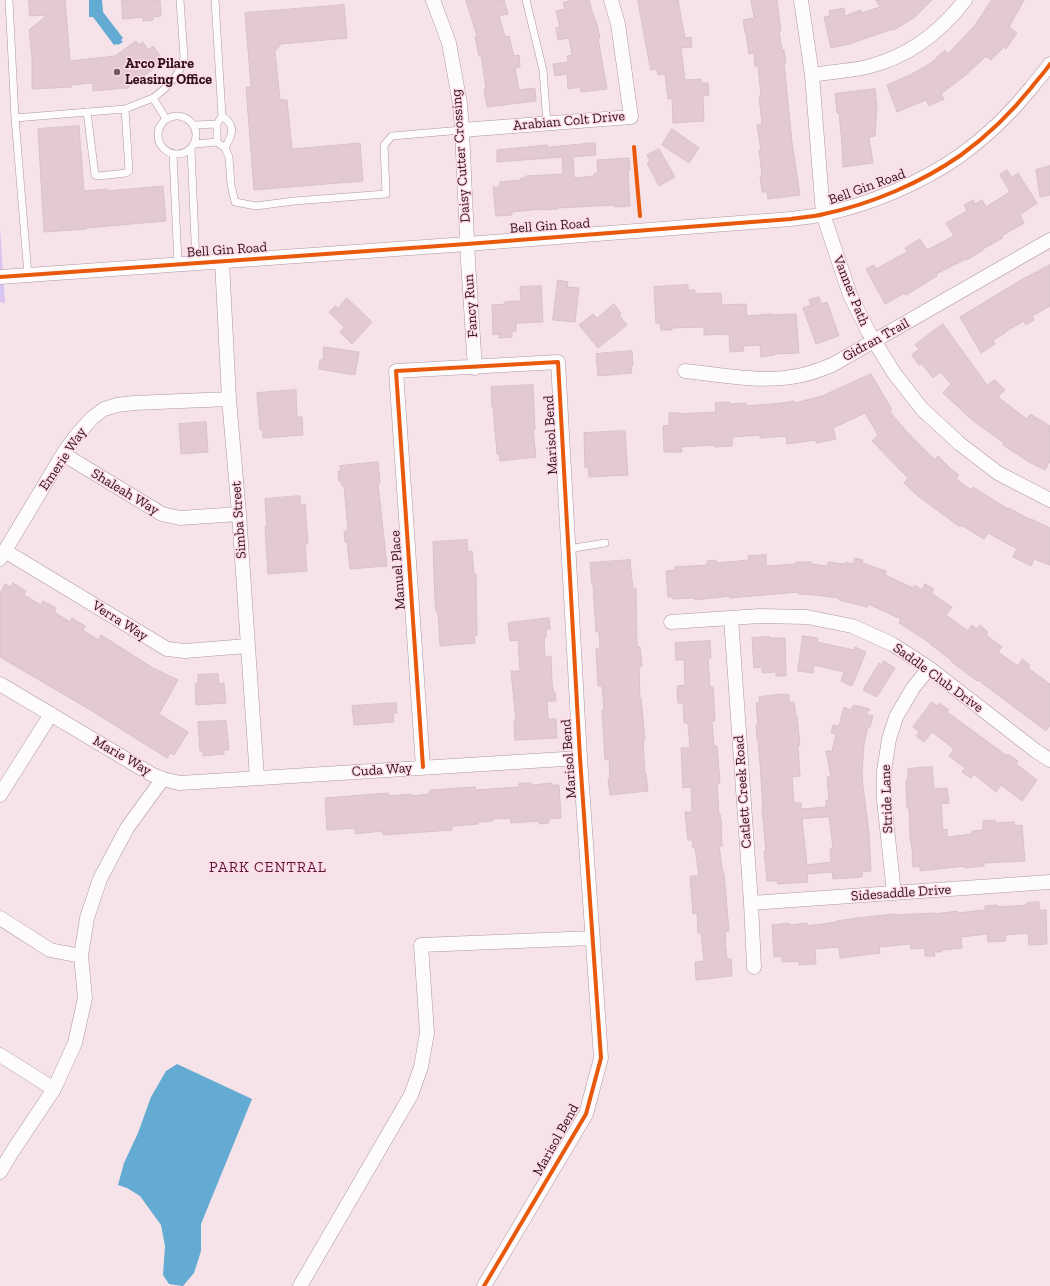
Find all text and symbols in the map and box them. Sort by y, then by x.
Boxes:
place label: Arco Pilare Leasing Office [125,56,212,88]
marker: Arco Pilare Leasing Office [112,67,122,77]
street label: Daisy Cutter Crossing [448,89,474,223]
street label: Arabian Colt Drive [512,108,626,134]
street label: Bell Gin Road [826,165,908,209]
street label: Bell Gin Road [509,215,591,237]
street label: Bell Gin Road [186,239,268,261]
street label: Vanner Path [829,253,873,329]
street label: Fancy Run [460,274,482,338]
street label: Gidran Trail [840,315,912,365]
street label: Marisol Bend [541,395,561,475]
street label: Emerie Way [36,424,90,494]
street label: Shaleah Way [88,465,162,519]
street label: Simba Street [228,481,250,559]
street label: Manuel Place [387,530,409,610]
street label: Verra Way [89,597,151,645]
street label: Saddle Club Drive [890,640,986,716]
street label: Marisol Bend [558,719,580,799]
street label: Marie Way [90,733,154,779]
street label: Catlett Creek Road [731,735,755,849]
street label: Cuda Way [351,760,413,780]
street label: Stride Lane [877,764,897,834]
district label: PARK CENTRAL [209,859,327,877]
street label: Sidesaddle Drive [850,881,952,905]
street label: Marisol Bend [529,1101,583,1179]

